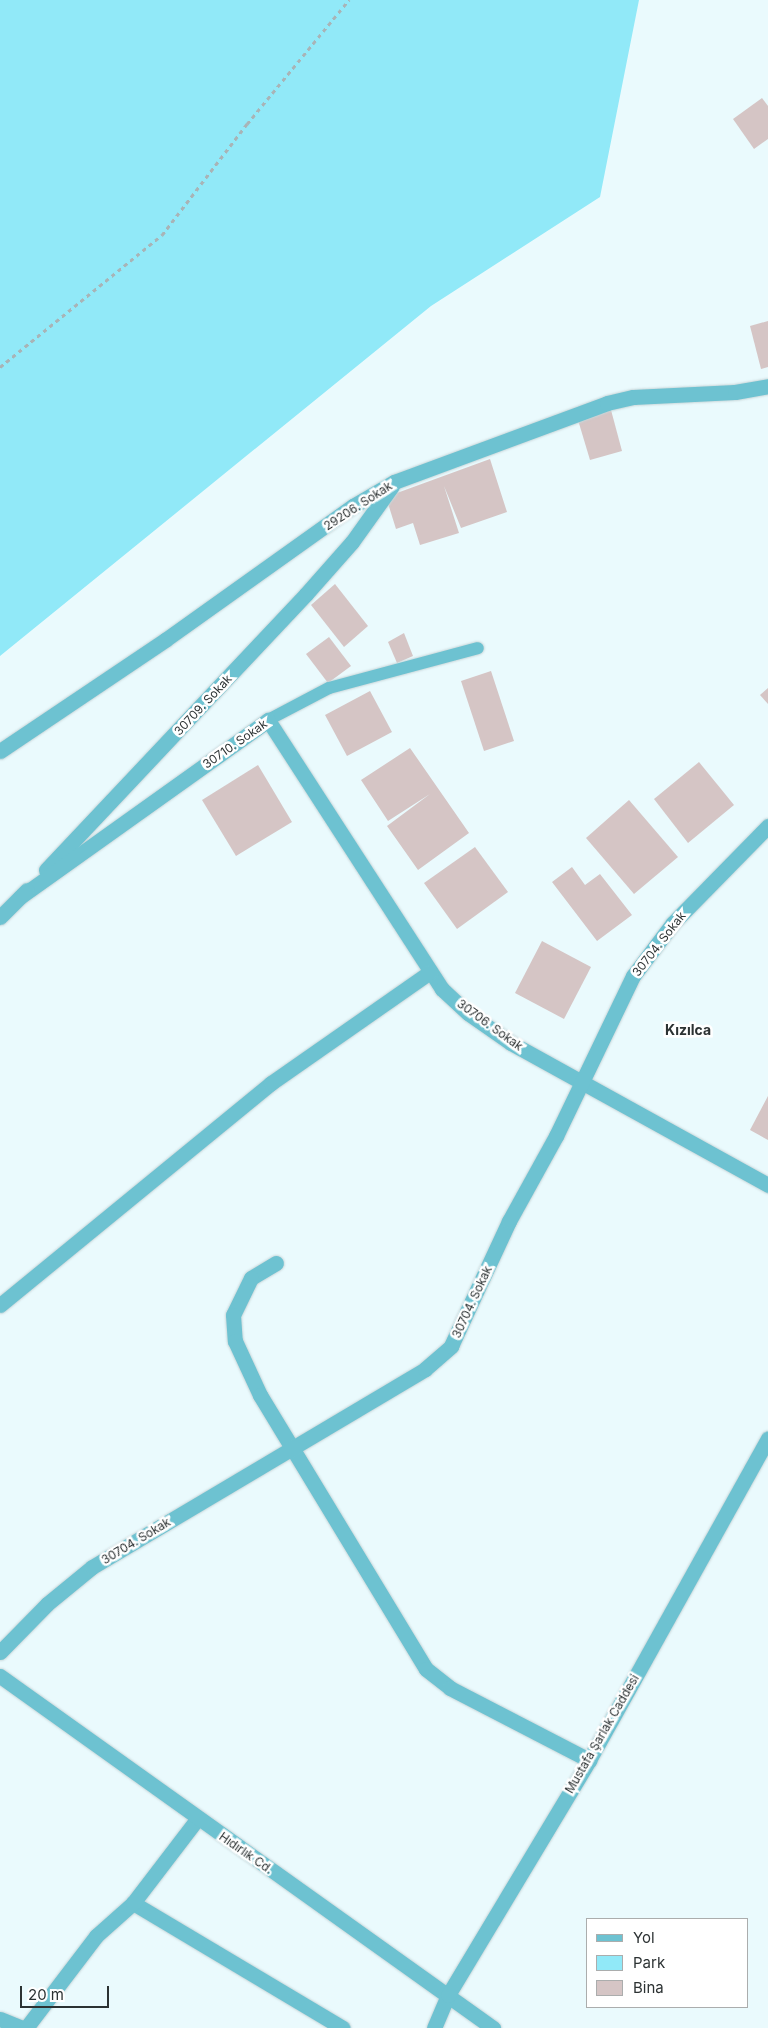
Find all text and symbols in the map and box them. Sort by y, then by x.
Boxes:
street label: 29206. Sokak [321,479,395,533]
street label: 30709. Sokak [171,672,235,738]
street label: 30710. Sokak [200,717,270,771]
street label: 30704. Sokak [629,909,689,979]
street label: 30706. Sokak [454,996,526,1054]
district label: Kızılca [665,1022,711,1038]
street label: 30704. Sokak [449,1264,495,1340]
street label: 30704. Sokak [99,1515,173,1567]
street label: Mustafa Şarlak Caddesi [562,1672,642,1796]
street label: Hıdırlık Cd. [216,1829,276,1877]
legend [586,1918,748,2008]
text: Yol [633,1928,655,1947]
text: Park [633,1953,665,1972]
scale bar [22,1976,111,2008]
text: Bina [633,1978,664,1997]
text: 20 m [28,1985,64,2004]

